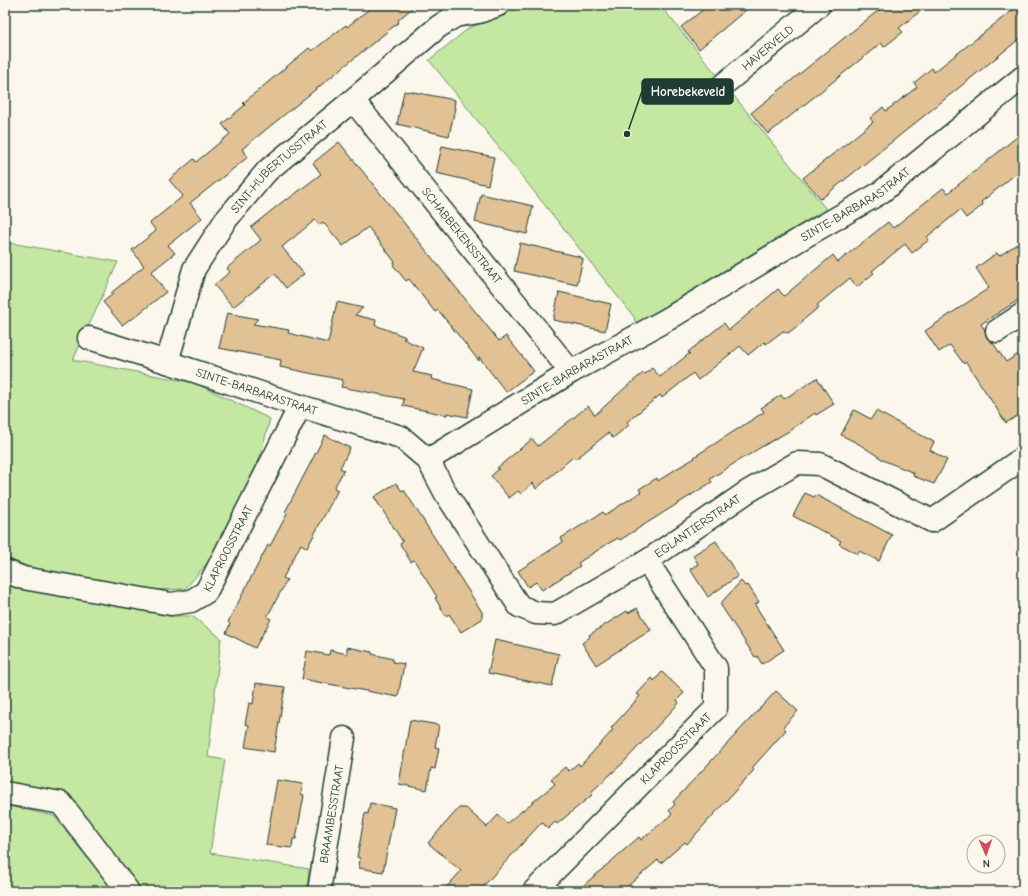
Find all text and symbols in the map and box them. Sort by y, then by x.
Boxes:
street label: HAVERVELD [739,22,796,73]
callout: Horebekeveld [642,79,733,104]
text: Horebekeveld [651,84,725,99]
street label: SINT-HUBERTUSSTRAAT [228,117,331,216]
street label: SINTE-BARBARASTRAAT [798,164,913,244]
street label: SCHABBEKENSSTRAAT [419,185,505,287]
street label: SINTE-BARBARASTRAAT [518,332,636,408]
street label: SINTE-BARBARASTRAAT [194,365,320,418]
street label: EGLANTIERSTRAAT [652,491,744,561]
street label: KLAPROOSSTRAAT [200,502,256,594]
street label: KLAPROOSSTRAAT [637,709,715,787]
street label: BRAAMBESSTRAAT [317,763,347,864]
north arrow [966,834,1006,874]
text: N [983,857,990,870]

